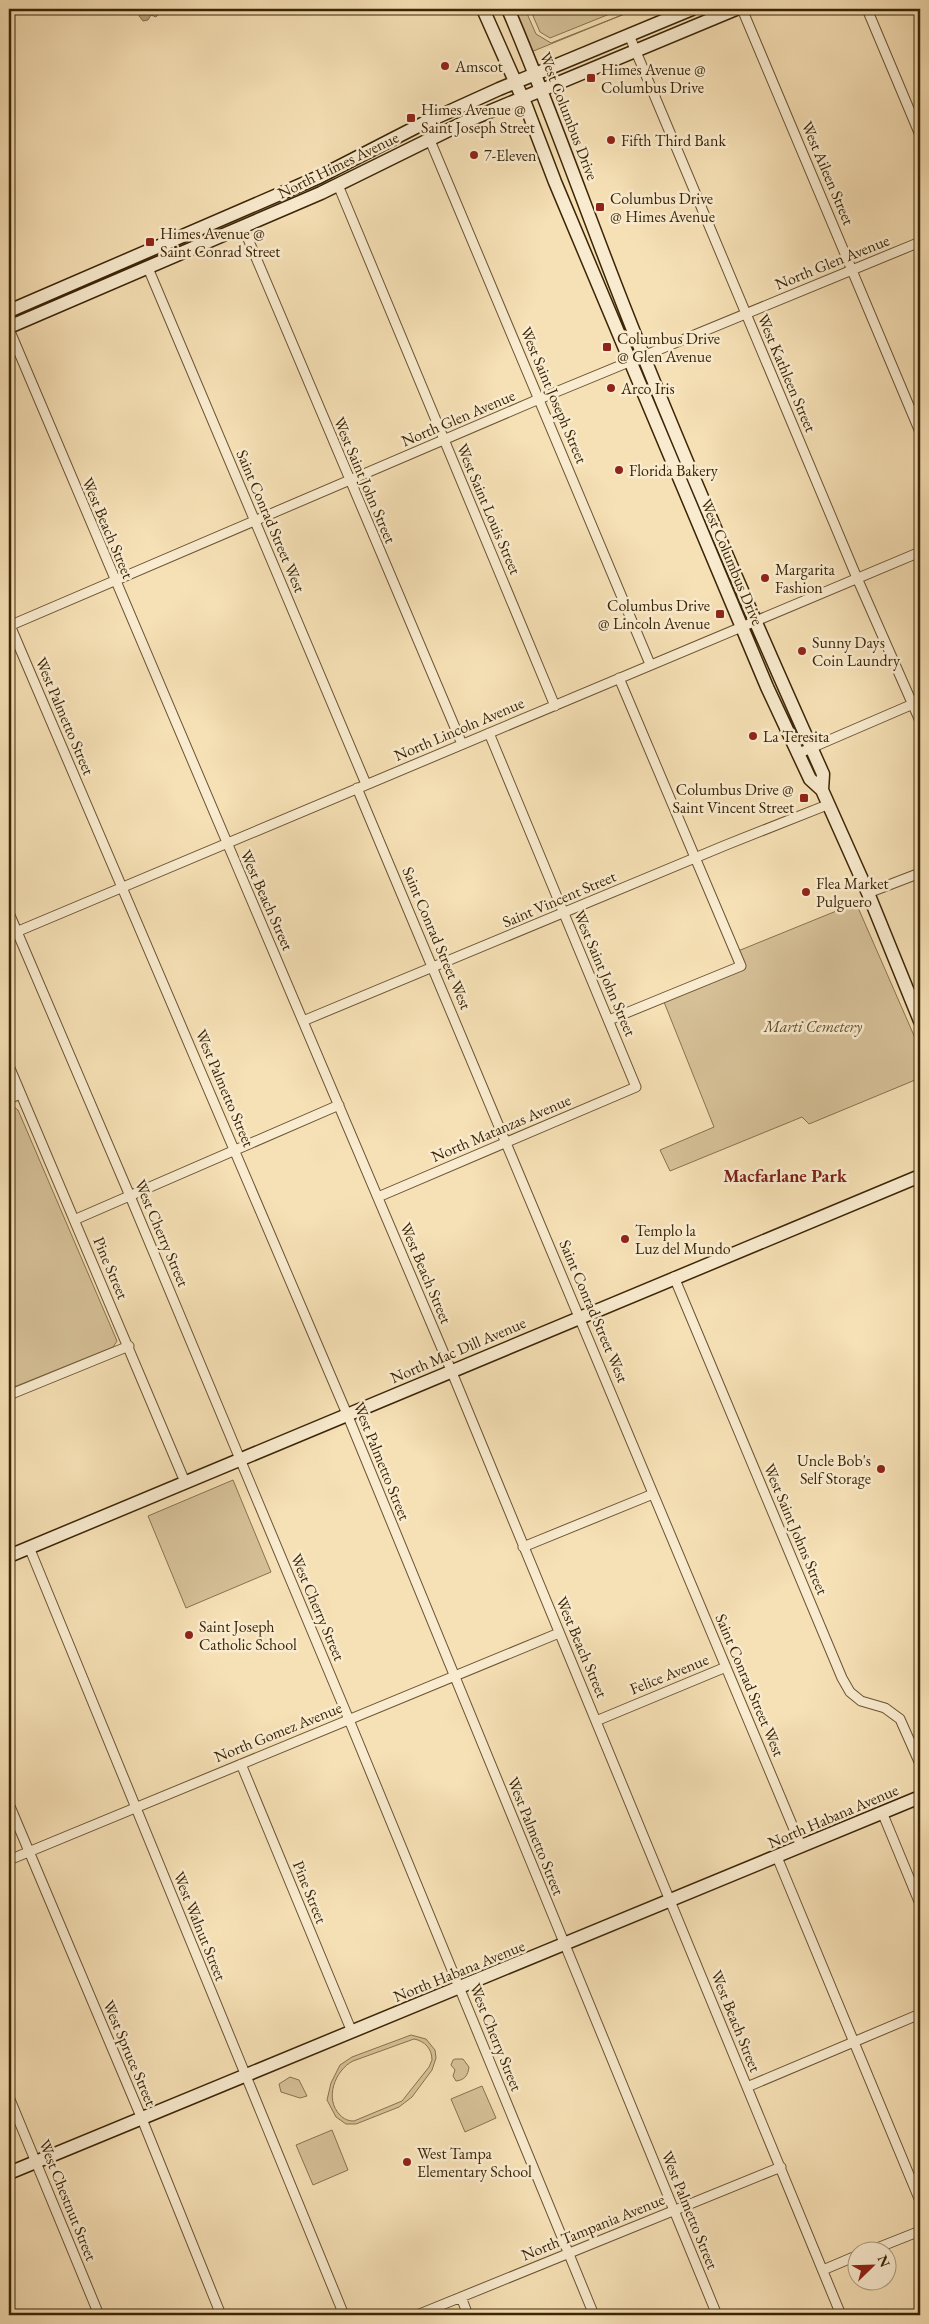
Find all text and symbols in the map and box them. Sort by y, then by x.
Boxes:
street label: West Columbus Drive [535,49,603,183]
place label: Amscot [454,56,503,77]
place label: Himes Avenue @ Columbus Drive [601,59,706,98]
marker: Amscot [439,60,451,72]
marker: Himes Avenue @ Columbus Drive [585,72,597,84]
place label: Himes Avenue @ Saint Joseph Street [421,99,535,138]
marker: Himes Avenue @ Saint Joseph Street [405,112,417,124]
street label: West Aileen Street [797,118,859,228]
street label: North Himes Avenue [274,127,402,203]
place label: Fifth Third Bank [621,130,726,151]
marker: Fifth Third Bank [605,134,617,146]
place label: 7-Eleven [484,145,537,166]
marker: 7-Eleven [468,149,480,161]
place label: Columbus Drive @ Himes Avenue [610,188,715,227]
marker: Columbus Drive @ Himes Avenue [594,201,606,213]
place label: Himes Avenue @ Saint Conrad Street [160,223,280,262]
street label: North Glen Avenue [772,229,892,295]
marker: Himes Avenue @ Saint Conrad Street [144,236,156,248]
street label: West Kathleen Street [753,311,821,435]
street label: West Saint Joseph Street [516,323,592,467]
place label: Columbus Drive @ Glen Avenue [617,328,720,367]
marker: Columbus Drive @ Glen Avenue [601,341,613,353]
place label: Arco Iris [620,378,675,399]
marker: Arco Iris [605,382,617,394]
street label: North Glen Avenue [398,385,518,451]
street label: West Saint John Street [329,414,401,546]
street label: West Saint Louis Street [452,440,526,578]
street label: Saint Conrad Street West [231,446,311,596]
place label: Florida Bakery [629,460,719,481]
marker: Florida Bakery [613,464,625,476]
street label: West Beach Street [77,474,139,582]
street label: West Columbus Drive [696,495,768,629]
place label: Margarita Fashion [775,559,835,598]
marker: Margarita Fashion [759,572,771,584]
place label: Columbus Drive @ Lincoln Avenue [598,595,710,634]
marker: Columbus Drive @ Lincoln Avenue [714,608,726,620]
place label: Sunny Days Coin Laundry [812,632,901,671]
marker: Sunny Days Coin Laundry [796,645,808,657]
street label: West Palmetto Street [31,654,99,778]
street label: North Lincoln Avenue [391,692,527,766]
place label: La Teresita [763,726,830,747]
marker: La Teresita [747,730,759,742]
place label: Columbus Drive @ Saint Vincent Street [673,779,794,818]
marker: Columbus Drive @ Saint Vincent Street [798,792,810,804]
street label: West Beach Street [235,846,299,954]
street label: Saint Conrad Street West [397,863,477,1013]
street label: Saint Vincent Street [499,866,619,932]
place label: Flea Market Pulguero [816,873,888,912]
marker: Flea Market Pulguero [800,886,812,898]
street label: West Saint John Street [569,907,641,1039]
park label: Marti Cemetery [763,1016,863,1037]
street label: West Palmetto Street [191,1026,259,1150]
street label: North Matanzas Avenue [428,1089,574,1167]
district label: Macfarlane Park [723,1164,848,1187]
street label: West Cherry Street [130,1176,194,1290]
street label: West Beach Street [395,1219,457,1327]
place label: Templo la Luz del Mundo [635,1220,731,1259]
marker: Templo la Luz del Mundo [619,1233,631,1245]
street label: Pine Street [88,1234,134,1302]
street label: Saint Conrad Street West [554,1236,634,1386]
street label: North Mac Dill Avenue [387,1312,529,1388]
street label: West Palmetto Street [349,1399,415,1523]
place label: Uncle Bob's Self Storage [797,1450,871,1489]
street label: West Saint Johns Street [759,1460,833,1598]
marker: Uncle Bob's Self Storage [875,1463,887,1475]
street label: West Cherry Street [286,1550,350,1664]
street label: West Beach Street [551,1593,613,1701]
street label: Saint Conrad Street West [710,1610,790,1760]
place label: Saint Joseph Catholic School [199,1616,297,1655]
marker: Saint Joseph Catholic School [183,1629,195,1641]
street label: Felice Avenue [626,1649,712,1699]
street label: North Gomez Avenue [211,1697,345,1767]
street label: West Palmetto Street [503,1774,569,1898]
street label: North Habana Avenue [764,1779,902,1853]
street label: Pine Street [288,1858,332,1926]
street label: West Walnut Street [168,1868,232,1984]
street label: North Habana Avenue [390,1935,528,2007]
street label: West Beach Street [706,1967,766,2075]
street label: West Cherry Street [465,1980,527,2094]
street label: West Spruce Street [98,1997,162,2109]
street label: West Chestnut Street [34,2136,102,2264]
place label: West Tampa Elementary School [417,2143,532,2182]
street label: West Palmetto Street [657,2148,723,2272]
marker: West Tampa Elementary School [401,2156,413,2168]
street label: North Tampania Avenue [518,2189,668,2265]
north arrow [846,2242,896,2292]
text: N [873,2252,895,2270]

